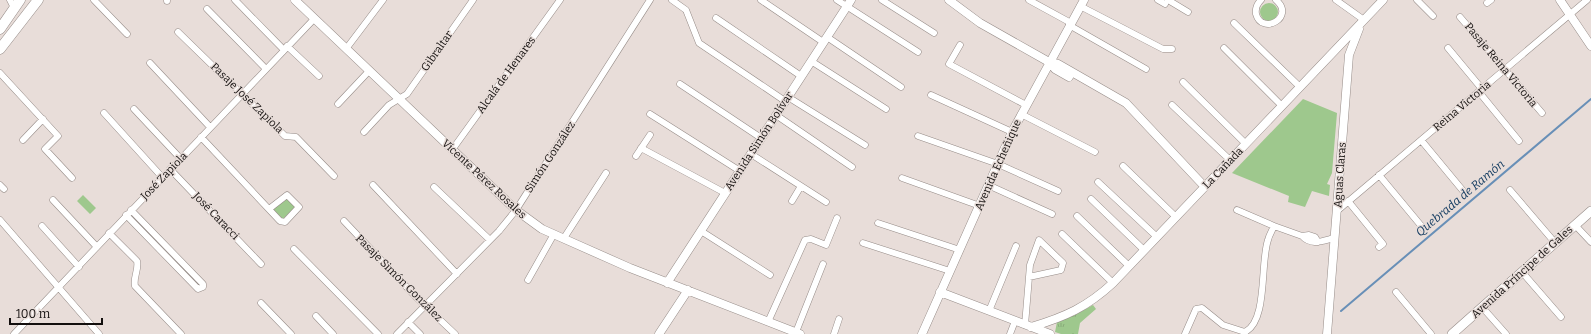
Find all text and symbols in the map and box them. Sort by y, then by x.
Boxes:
street label: Pasaje Reina Victoria [1462,20,1540,110]
street label: Gibraltar [418,28,456,74]
street label: Alcalá de Henares [474,34,538,116]
street label: Pasaje José Zapiola [208,60,286,136]
street label: Reina Victoria [1430,78,1494,134]
street label: Avenida Simón Bolívar [722,89,796,193]
street label: Avenida Echeñique [972,118,1024,212]
street label: Simón González [522,119,578,195]
street label: Vicente Pérez Rosales [439,137,529,221]
street label: Aguas Claras [1331,142,1349,208]
street label: La Cañada [1200,145,1246,191]
street label: José Zapiola [137,149,190,203]
water label: Quebrada de Ramón [1413,157,1507,239]
street label: José Caracci [189,189,242,243]
street label: Avenida Príncipe de Gales [1469,223,1575,321]
street label: Pasaje Simón González [353,232,445,324]
scale bar [10,300,102,326]
text: 100 m [16,307,51,321]

